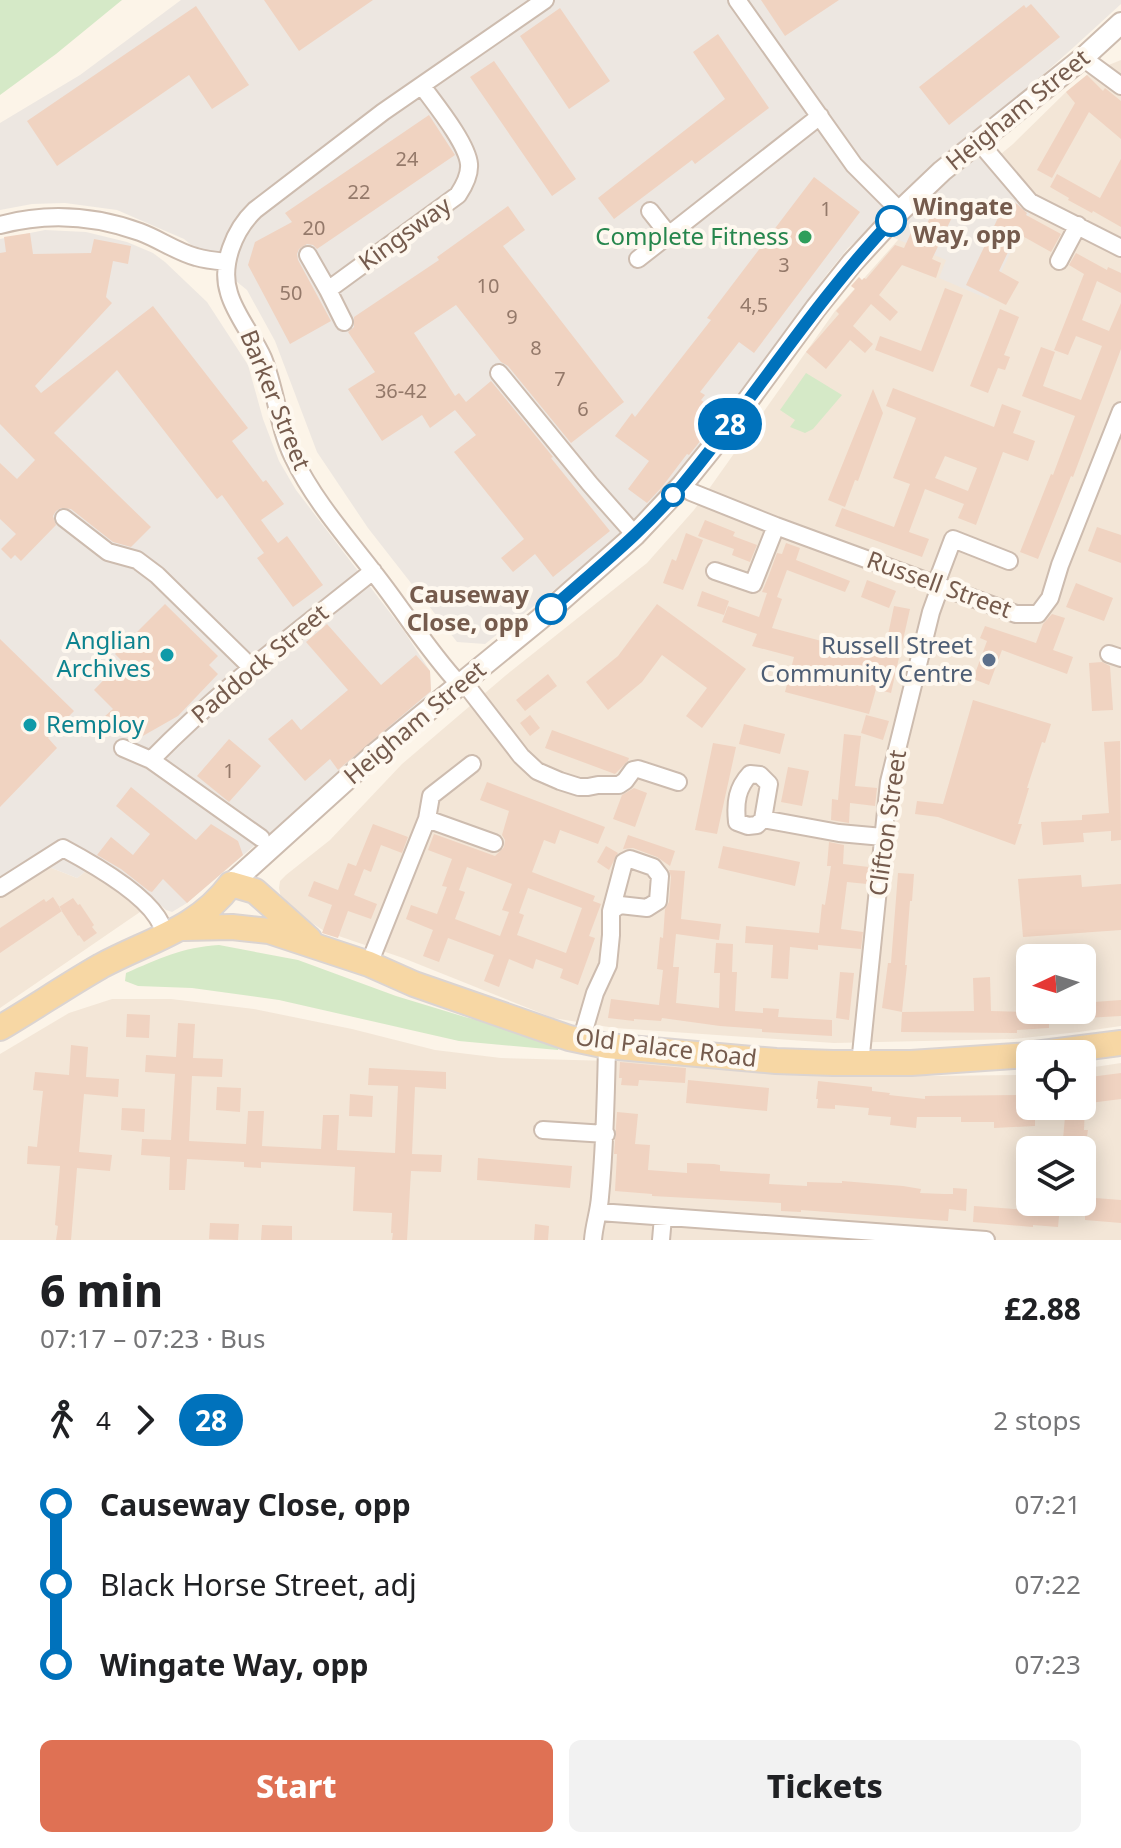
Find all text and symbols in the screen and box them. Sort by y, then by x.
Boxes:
street label: Heigham Street [938,40,1096,177]
house number: 24 [396,145,419,172]
house number: 22 [348,178,370,205]
street label: Kingsway [351,188,458,277]
place label: Wingate Way, opp [913,189,1021,250]
house number: 1 [820,195,832,222]
marker: Wingate Way, opp [876,206,906,236]
house number: 20 [303,214,325,241]
place label: Complete Fitness [595,219,789,252]
marker: Complete Fitness [796,228,814,246]
house number: 3 [778,251,790,278]
house number: 10 [477,272,499,299]
house number: 50 [280,279,302,306]
house number: 4,5 [740,291,768,318]
house number: 9 [506,303,518,330]
street label: Barker Street [233,324,320,475]
house number: 8 [530,334,542,361]
house number: 7 [554,365,566,392]
house number: 36-42 [375,377,427,404]
house number: 6 [577,395,589,422]
line badge: 28 [694,398,766,450]
text: 28 [714,405,746,443]
unlabelled marker [662,484,684,506]
street label: Russell Street [862,542,1017,625]
place label: Causeway Close, opp [407,577,529,638]
marker: Causeway Close, opp [536,594,566,624]
street label: Paddock Street [183,595,335,730]
place label: Anglian Archives [56,623,151,684]
place label: Russell Street Community Centre [760,628,973,689]
marker: Anglian Archives [158,646,176,664]
marker: Russell Street Community Centre [980,651,998,669]
street label: Heigham Street [336,652,492,791]
place label: Remploy [46,707,145,740]
marker: Remploy [21,716,39,734]
street label: Clifton Street [860,747,913,898]
house number: 1 [223,757,235,784]
north arrow [1016,944,1096,1024]
map controls [1016,944,1096,1216]
street label: Old Palace Road [574,1019,759,1074]
button: locate [1016,1040,1096,1120]
button: layers [1016,1136,1096,1216]
text: 6 min [40,1260,163,1320]
text: £2.88 [1004,1288,1081,1329]
text: 07:17 – 07:23 · Bus [40,1320,265,1356]
icon: walk [40,1398,84,1442]
icon: forward [123,1398,167,1442]
text: 28 [195,1401,227,1439]
text: 4 [96,1402,111,1438]
text: 2 stops [993,1402,1081,1438]
text: Causeway Close, opp [100,1484,411,1525]
text: 07:21 [1015,1486,1081,1522]
text: Black Horse Street, adj [100,1564,417,1605]
text: 07:22 [1015,1566,1081,1602]
text: Wingate Way, opp [100,1644,368,1685]
text: 07:23 [1015,1646,1081,1682]
button: Start [40,1740,553,1832]
button: Tickets [569,1740,1081,1832]

